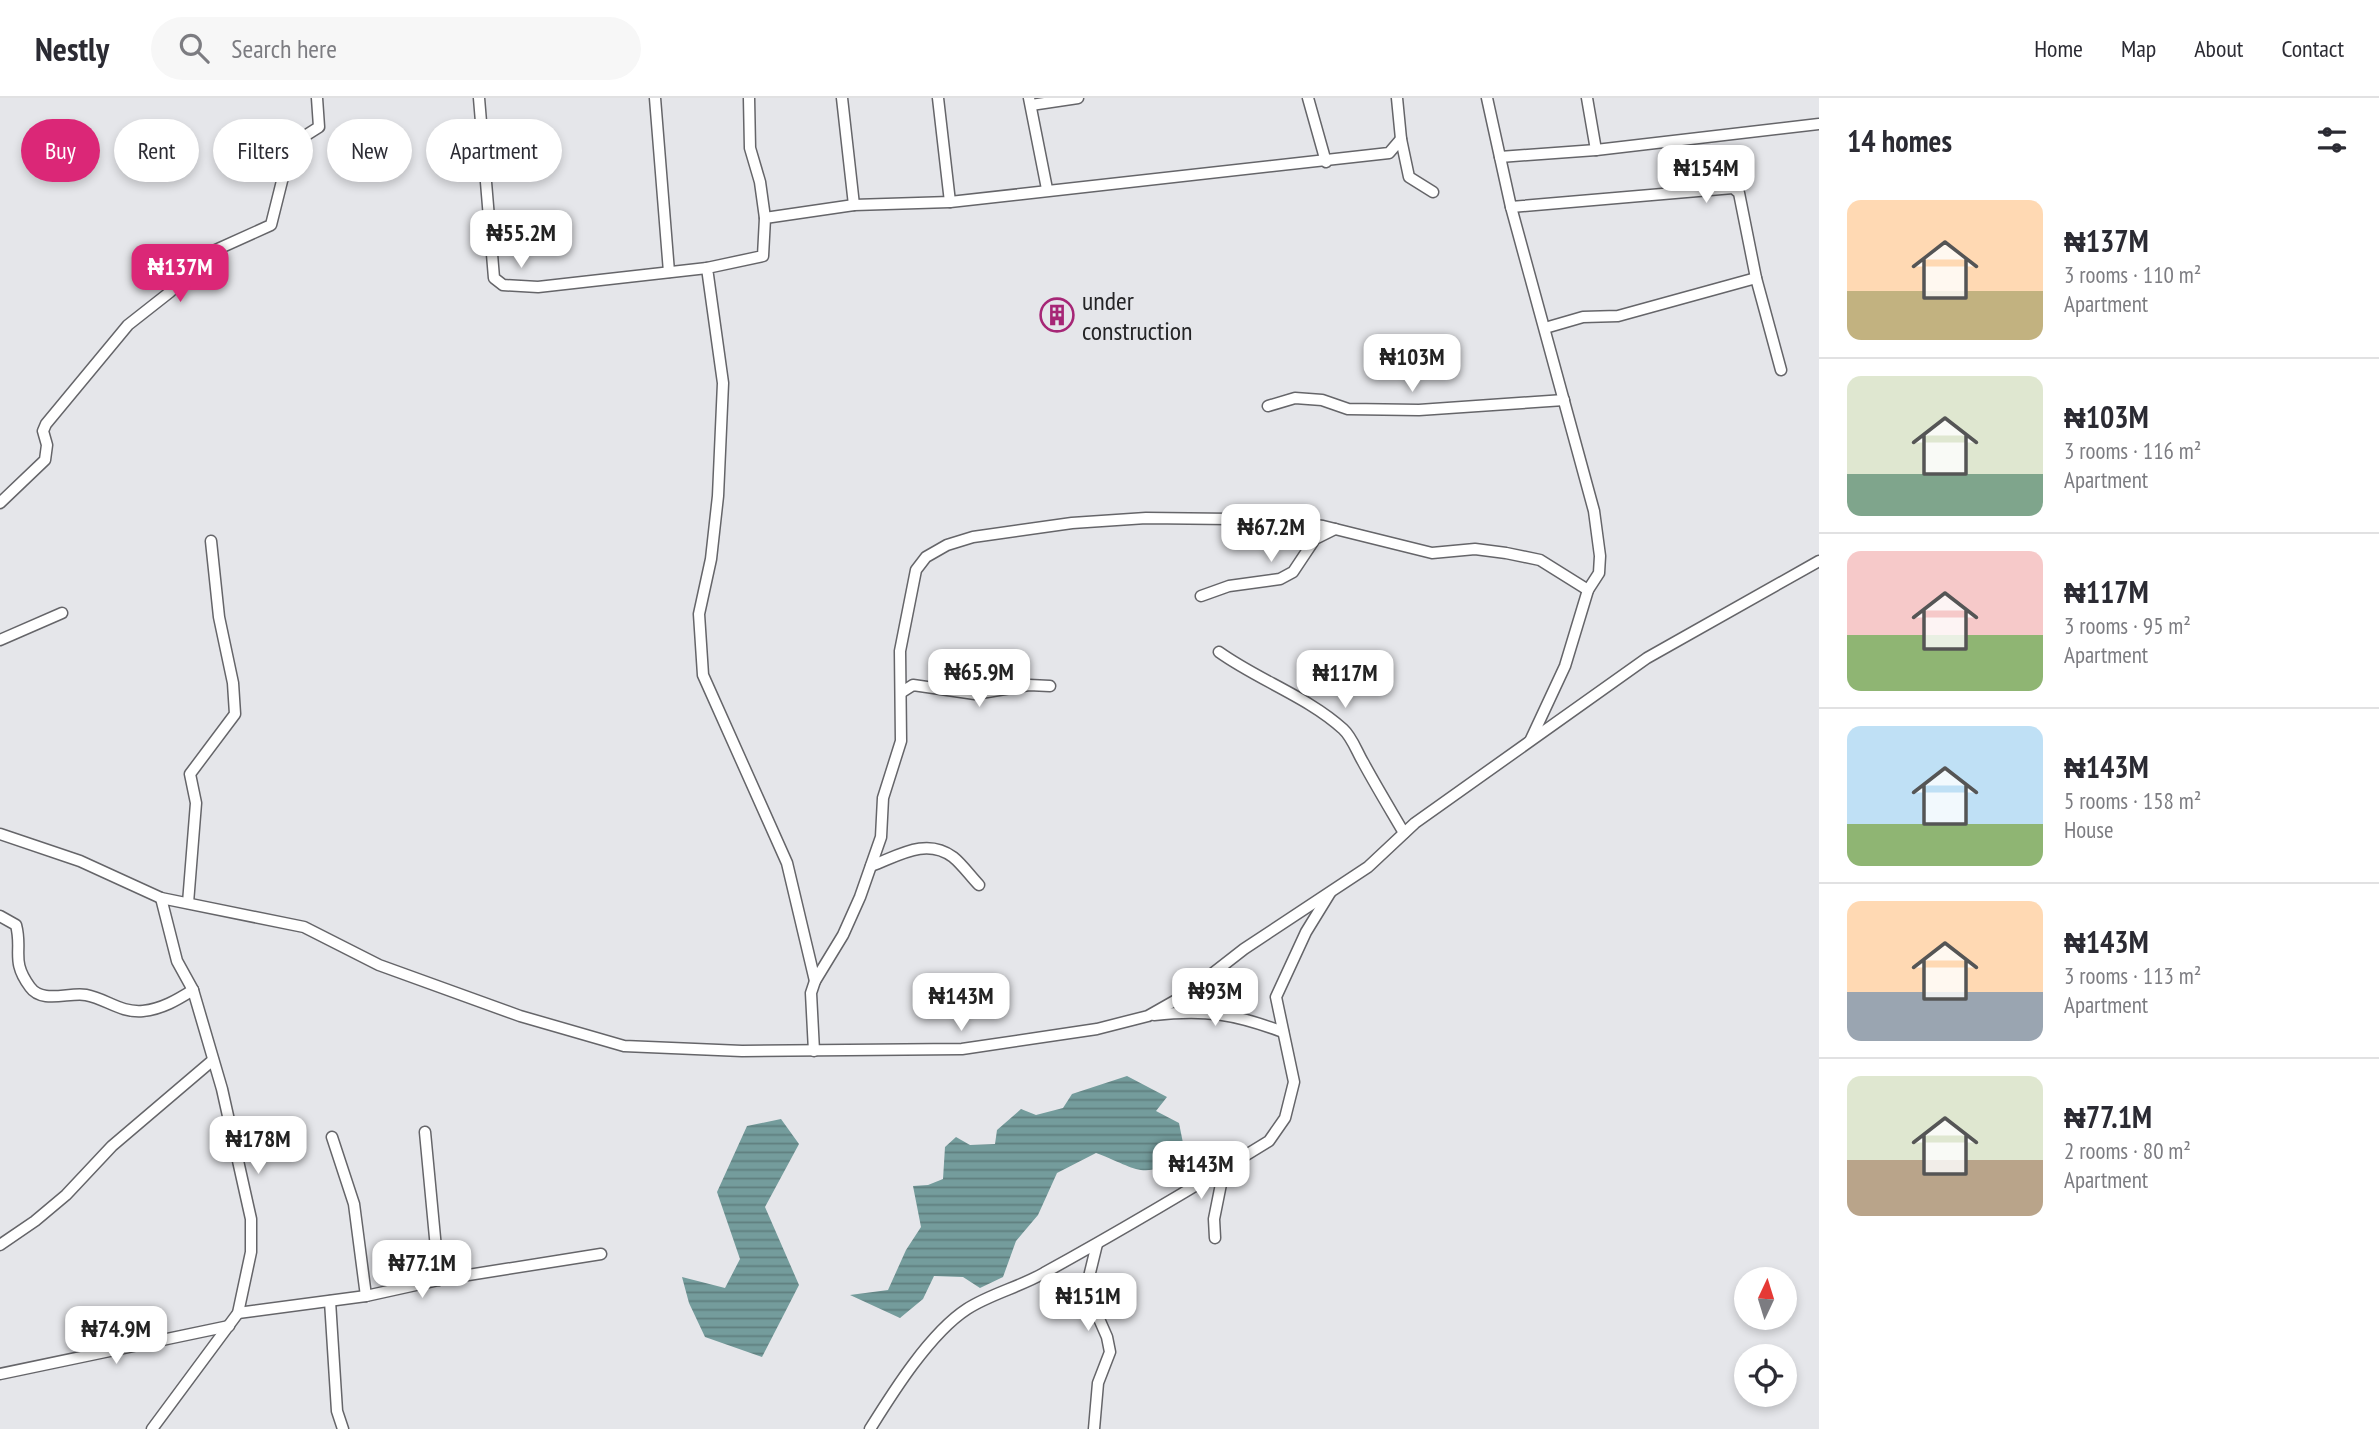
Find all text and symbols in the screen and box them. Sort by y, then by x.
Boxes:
search box [151,17,641,80]
text: Nestly [35,27,109,70]
icon: search [175,29,213,67]
text: Search here [231,32,337,65]
text: Home [2034,33,2083,64]
text: Map [2121,33,2156,64]
text: About [2194,33,2243,64]
text: Contact [2281,33,2344,64]
chip: Buy [21,119,100,182]
chip: Rent [114,119,199,182]
chip: Filters [213,119,313,182]
chip: New [327,119,412,182]
chip: Apartment [426,119,562,182]
text: 14 homes [1847,121,1952,160]
icon: filters [2313,121,2351,159]
pin: ₦154M [1657,146,1755,205]
text: ₦154M [1674,153,1738,182]
pin: ₦55.2M [464,211,578,270]
text: ₦55.2M [486,218,556,247]
text: ₦137M [2064,221,2149,260]
icon: home [1903,228,1987,312]
pin: ₦137M [131,244,229,304]
text: ₦137M [148,252,212,281]
text: 3 rooms · 110 m² [2064,260,2201,289]
place label: under construction [1082,284,1193,347]
text: Apartment [2064,289,2148,318]
building icon: under construction [1038,296,1076,334]
pin: ₦103M [1363,334,1461,394]
text: ₦103M [1380,342,1444,371]
text: ₦103M [2064,397,2149,436]
icon: home [1903,404,1987,488]
text: 3 rooms · 116 m² [2064,436,2201,465]
text: Apartment [2064,465,2148,494]
pin: ₦67.2M [1214,504,1328,564]
text: ₦67.2M [1237,512,1305,541]
text: ₦117M [2064,572,2149,611]
icon: home [1903,579,1987,663]
text: 3 rooms · 95 m² [2064,611,2191,640]
text: Apartment [2064,640,2148,669]
pin: ₦65.9M [922,650,1036,709]
pin: ₦117M [1296,650,1394,710]
text: ₦65.9M [944,657,1014,686]
text: ₦117M [1313,658,1377,687]
text: ₦143M [2064,747,2149,786]
icon: home [1903,754,1987,838]
text: 5 rooms · 158 m² [2064,786,2201,815]
text: House [2064,815,2114,844]
text: ₦143M [2064,922,2149,961]
icon: home [1903,929,1987,1013]
text: 3 rooms · 113 m² [2064,961,2201,990]
pin: ₦93M [1174,968,1256,1028]
pin: ₦143M [912,974,1010,1033]
text: ₦93M [1188,976,1242,1005]
text: ₦143M [929,981,993,1010]
text: Apartment [2064,990,2148,1019]
text: ₦77.1M [2064,1097,2152,1136]
icon: home [1903,1104,1987,1188]
pin: ₦178M [209,1116,307,1176]
text: ₦178M [226,1124,290,1153]
text: 2 rooms · 80 m² [2064,1136,2191,1165]
pin: ₦143M [1152,1142,1250,1201]
text: ₦143M [1169,1149,1233,1178]
text: Apartment [2064,1165,2148,1194]
pin: ₦77.1M [365,1240,479,1300]
text: ₦77.1M [388,1248,456,1277]
north arrow [1734,1267,1797,1330]
map controls [1734,1267,1797,1407]
pin: ₦151M [1039,1274,1137,1333]
text: ₦151M [1056,1281,1120,1310]
pin: ₦74.9M [59,1306,173,1366]
text: ₦74.9M [81,1314,151,1343]
button: locate [1734,1344,1797,1407]

